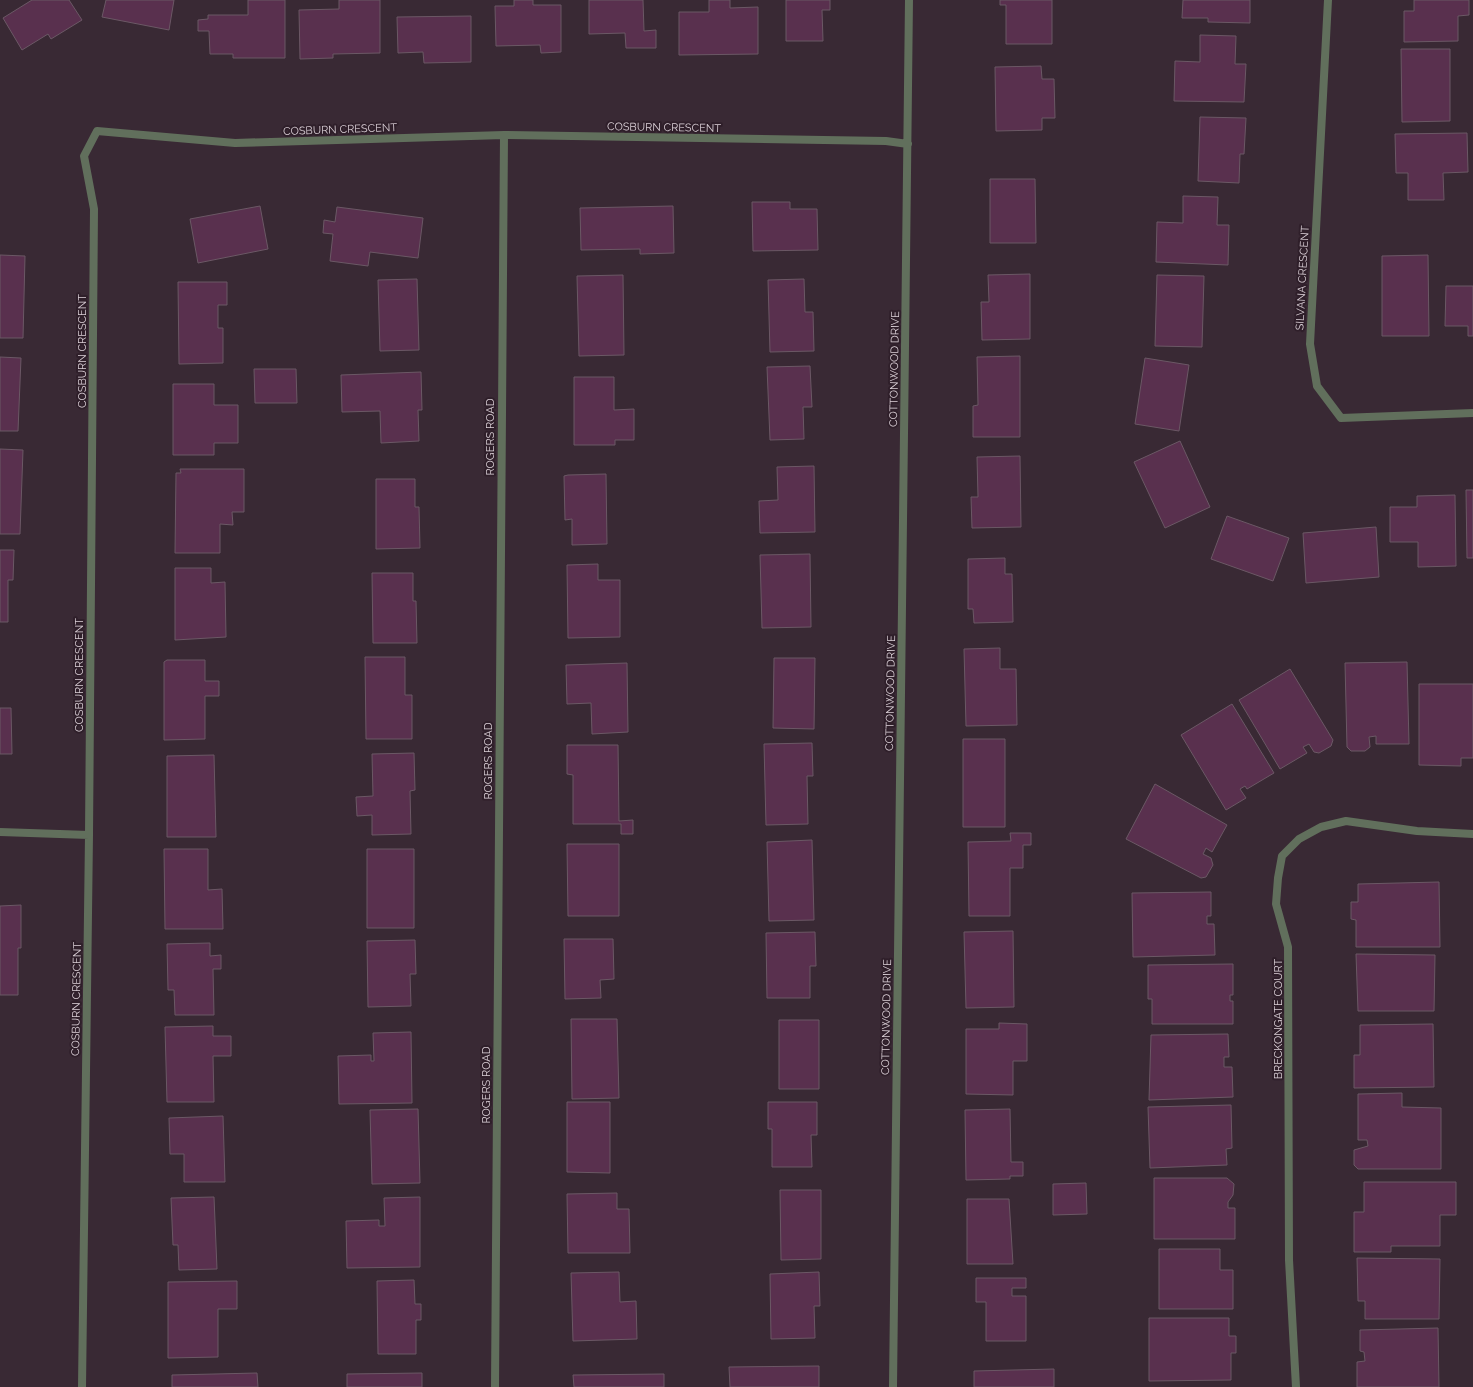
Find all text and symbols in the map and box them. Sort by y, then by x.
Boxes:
street label: COSBURN CRESCENT [607,120,721,135]
street label: COSBURN CRESCENT [283,121,398,138]
street label: SILVANA CRESCENT [1293,225,1312,331]
street label: COSBURN CRESCENT [76,294,89,408]
street label: COTTONWOOD DRIVE [887,311,902,427]
street label: ROGERS ROAD [484,398,497,476]
street label: COSBURN CRESCENT [73,618,86,732]
street label: COTTONWOOD DRIVE [883,635,898,751]
street label: ROGERS ROAD [482,722,495,800]
street label: COSBURN CRESCENT [69,942,84,1056]
street label: BRECKONGATE COURT [1272,958,1285,1079]
street label: COTTONWOOD DRIVE [879,959,894,1075]
street label: ROGERS ROAD [480,1046,493,1124]

